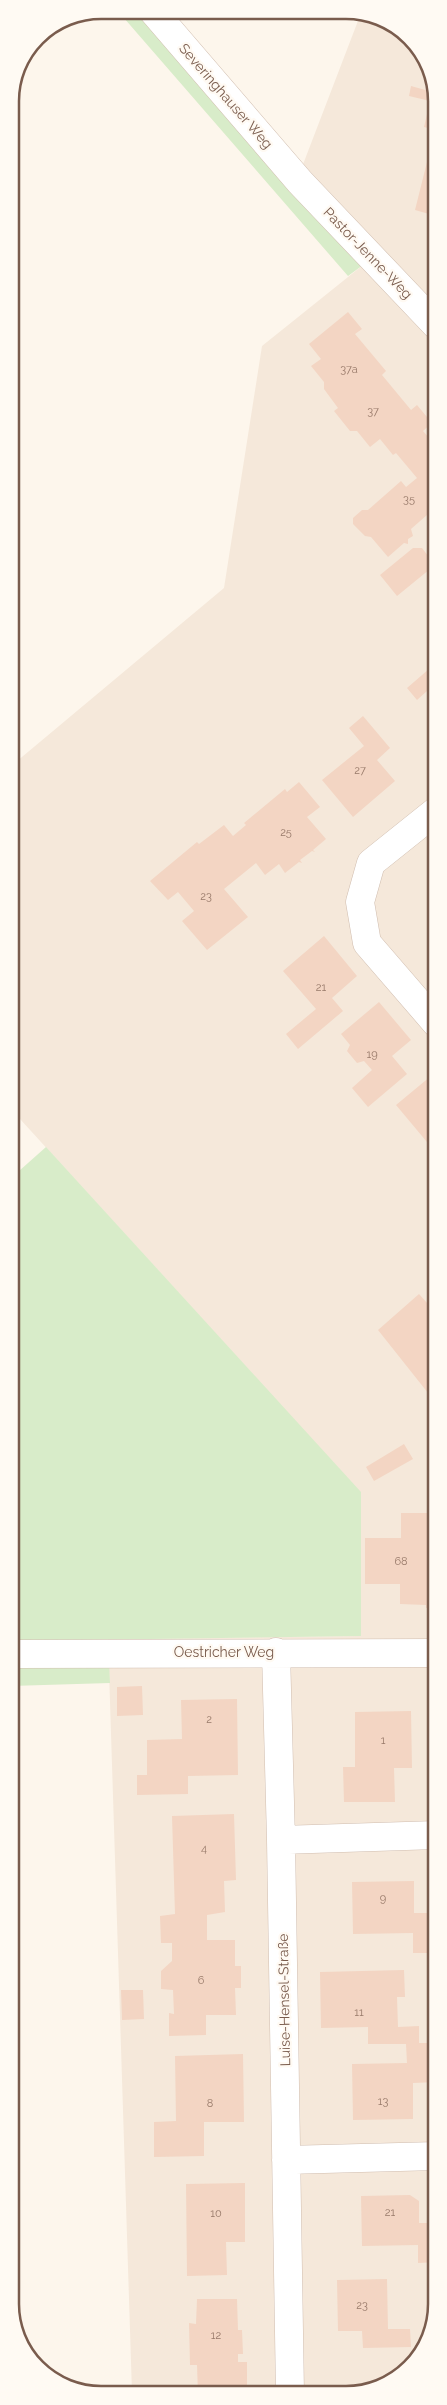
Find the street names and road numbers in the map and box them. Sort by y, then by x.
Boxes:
street label: Severinghauser Weg [176,40,276,152]
street label: Pastor-Jenne-Weg [320,204,416,302]
street label: Oestricher Weg [174,1644,274,1660]
street label: Luise-Hensel-Straße [275,1933,293,2067]

